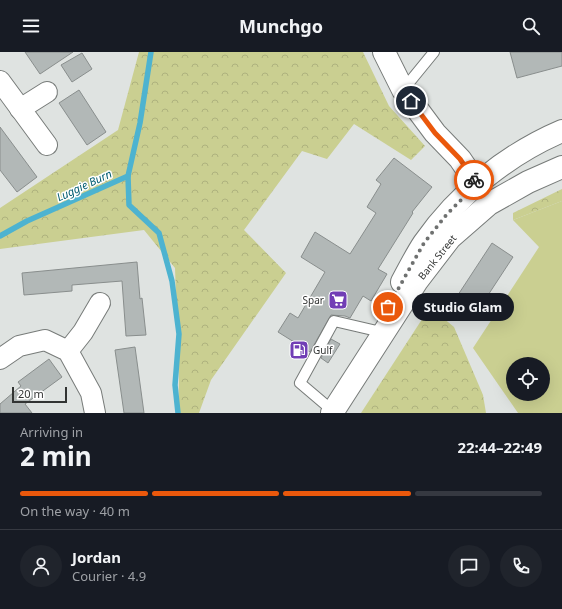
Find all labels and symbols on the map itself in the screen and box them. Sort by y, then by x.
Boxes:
pin [394,84,428,118]
courier [454,160,494,200]
water label: Luggie Burn [54,166,114,204]
street label: Bank Street [415,231,460,282]
supermarket icon: Spar [327,289,349,311]
pin [371,290,405,324]
place label: Spar [303,293,324,307]
callout: Studio Glam [412,293,514,321]
fuel station icon: Gulf [288,339,310,361]
place label: Gulf [313,343,333,357]
scale bar [12,385,67,404]

